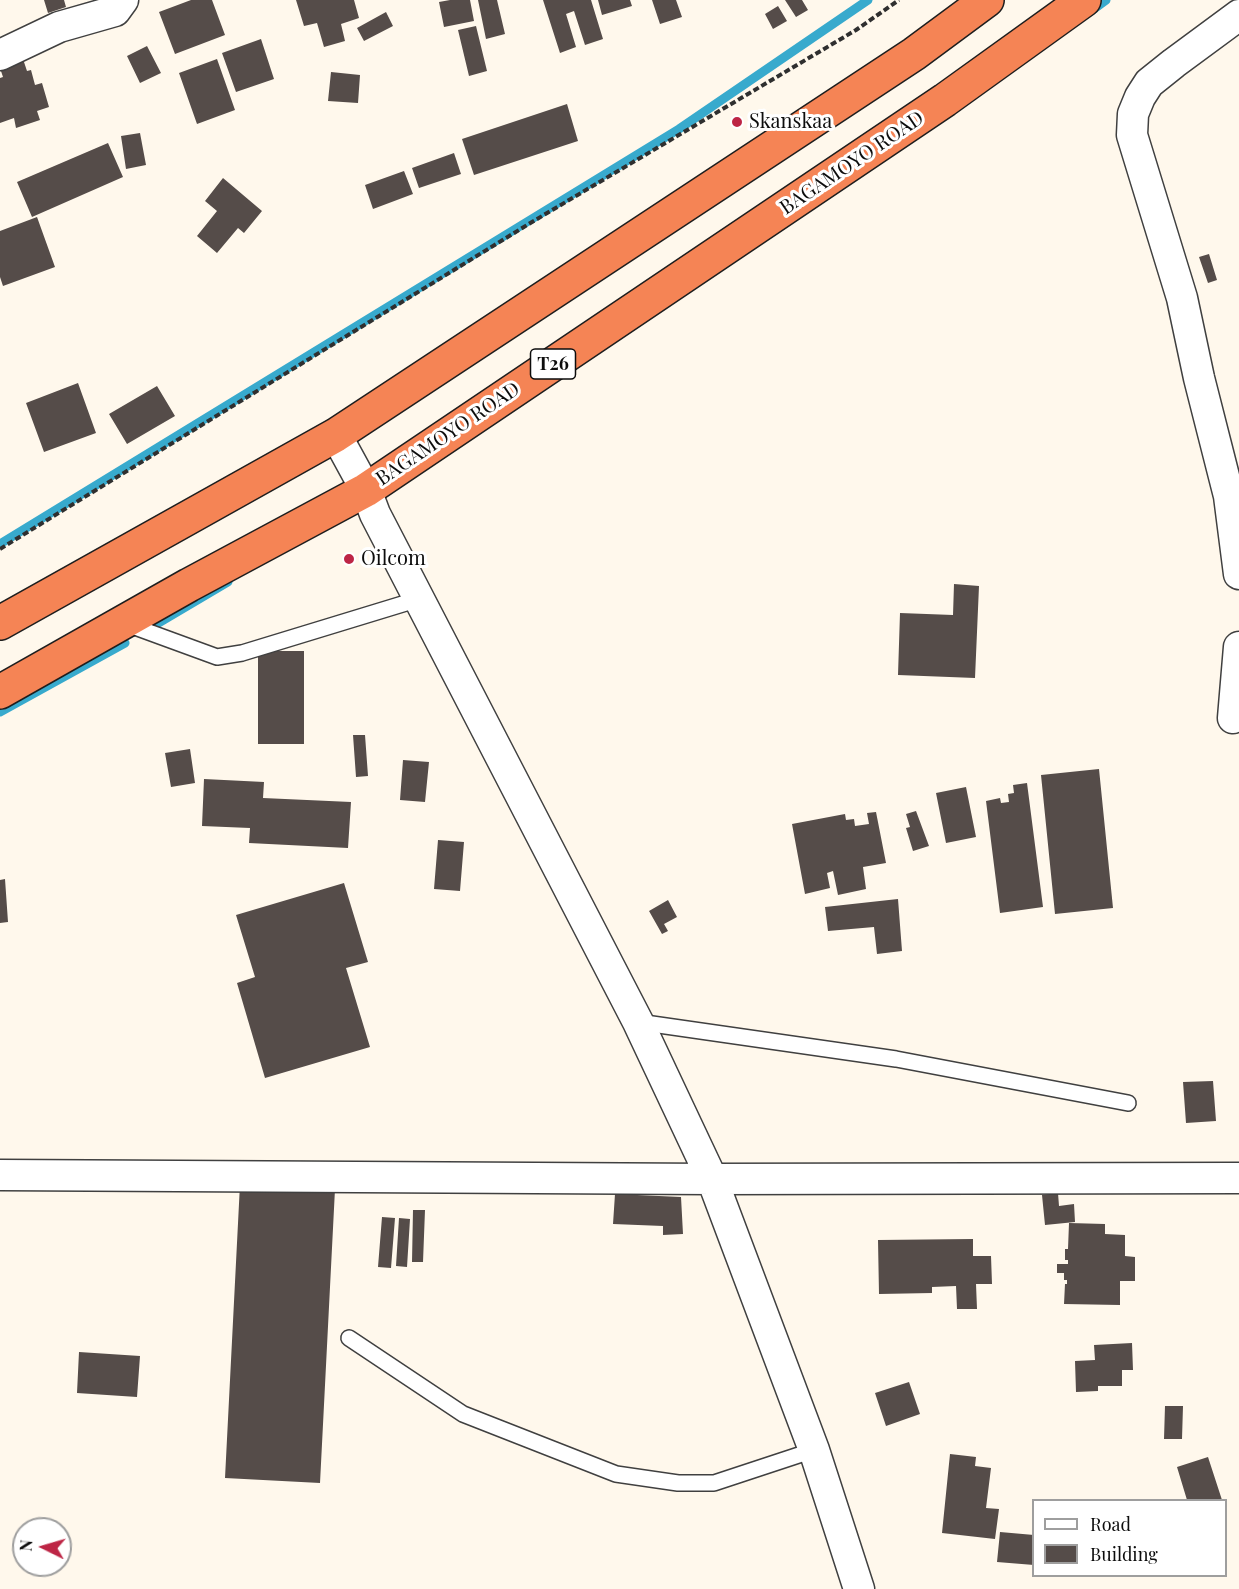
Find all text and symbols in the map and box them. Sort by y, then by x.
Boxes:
street label: BAGAMOYO ROAD [776,106,928,220]
place label: Skanskaa [749,110,832,134]
marker: Skanskaa [730,115,744,129]
road number: T26 [530,349,576,379]
street label: BAGAMOYO ROAD [372,377,524,491]
place label: Oilcom [361,547,426,571]
marker: Oilcom [342,552,356,566]
legend [1032,1499,1227,1577]
text: Road [1090,1512,1131,1536]
north arrow [12,1517,72,1577]
text: N [15,1539,37,1552]
text: Building [1090,1542,1158,1566]

